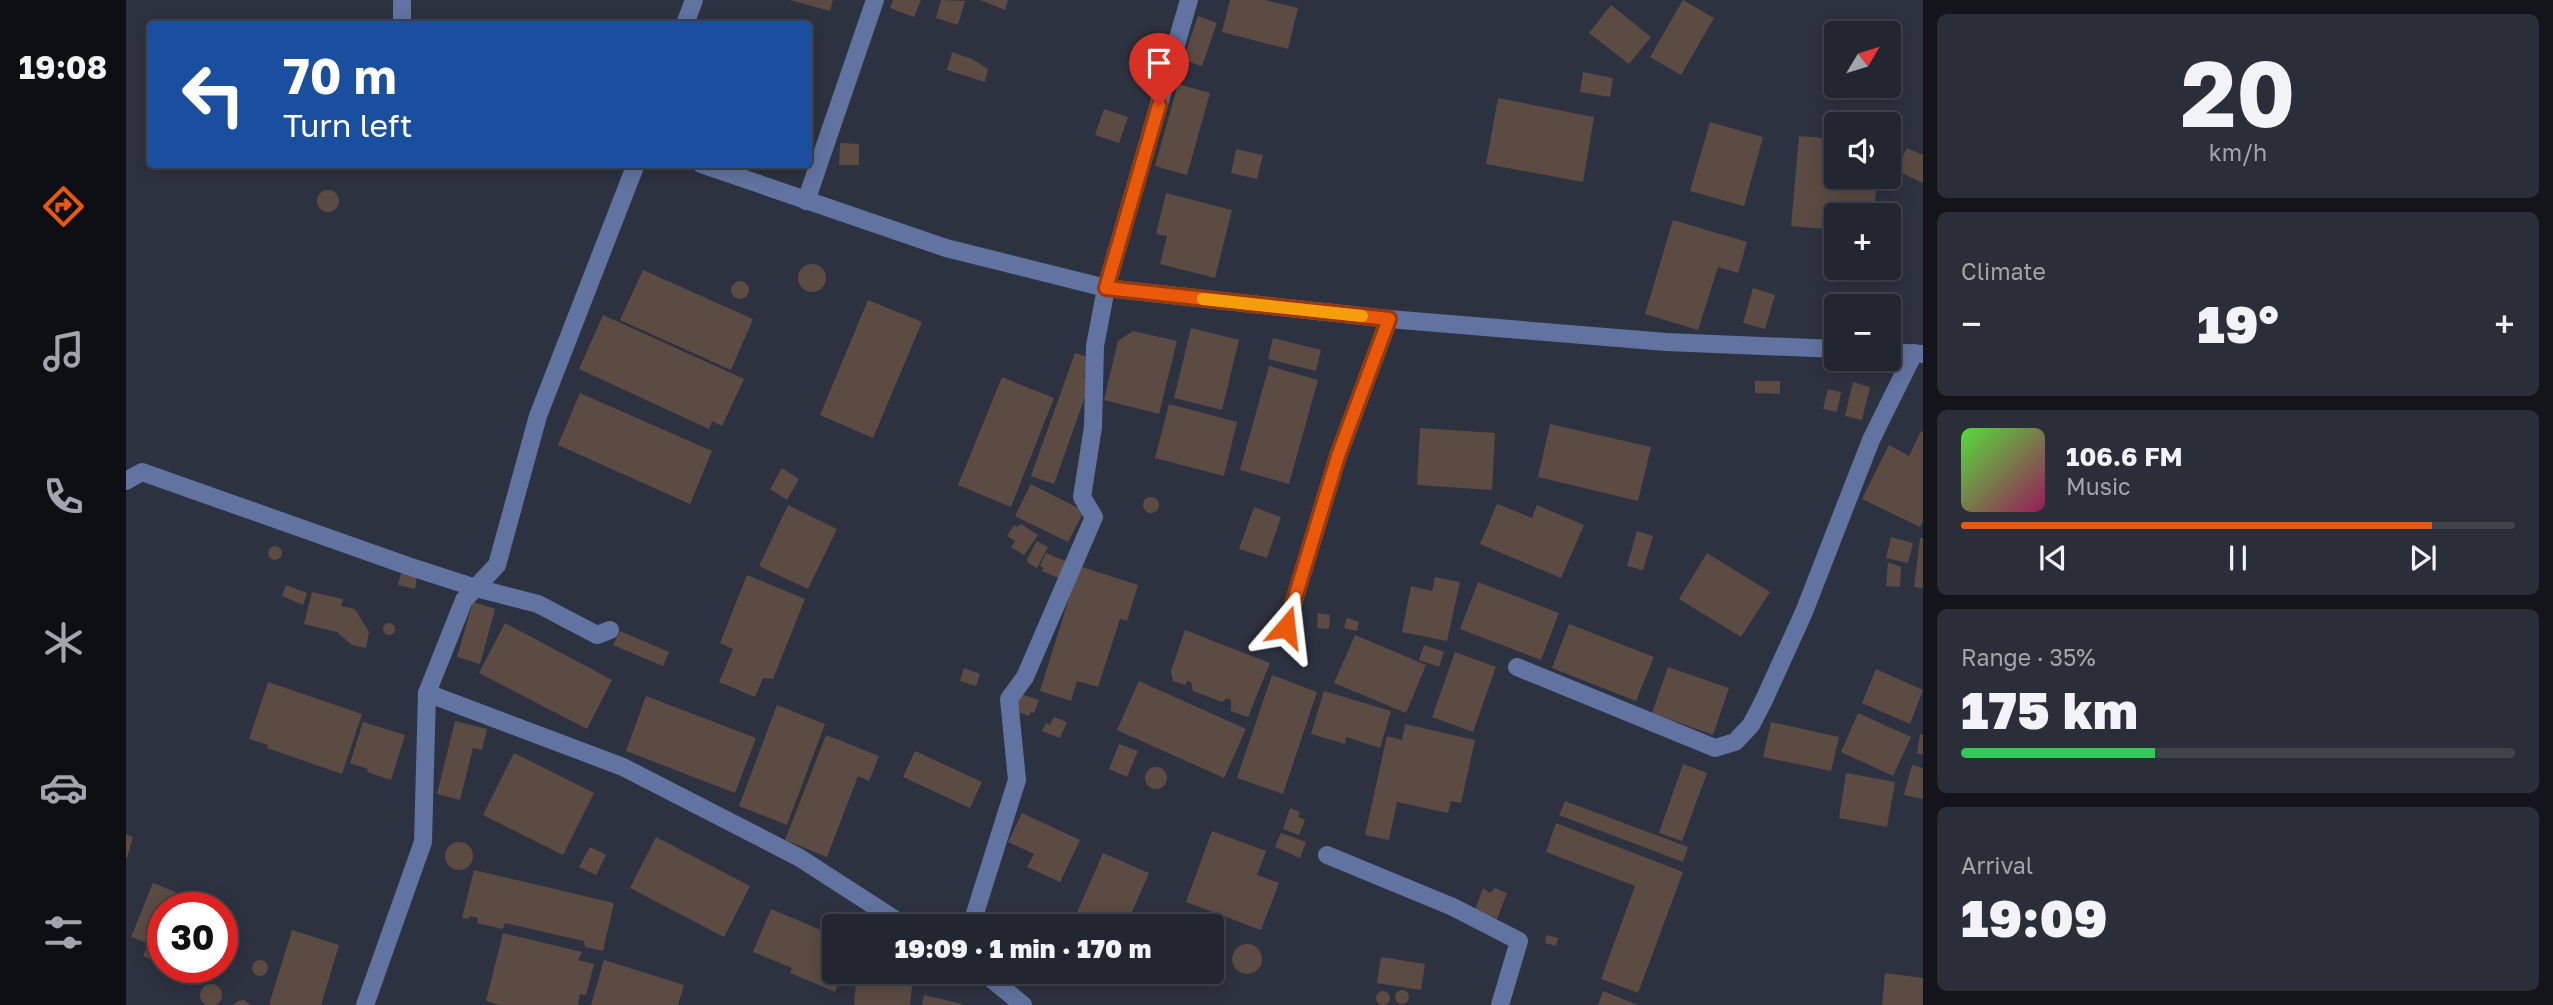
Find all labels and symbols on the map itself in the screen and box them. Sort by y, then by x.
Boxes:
north arrow [1824,21,1900,98]
pin [1129,33,1189,105]
position arrow [1249,590,1323,664]
speed limit sign: 30 [147,892,238,983]

